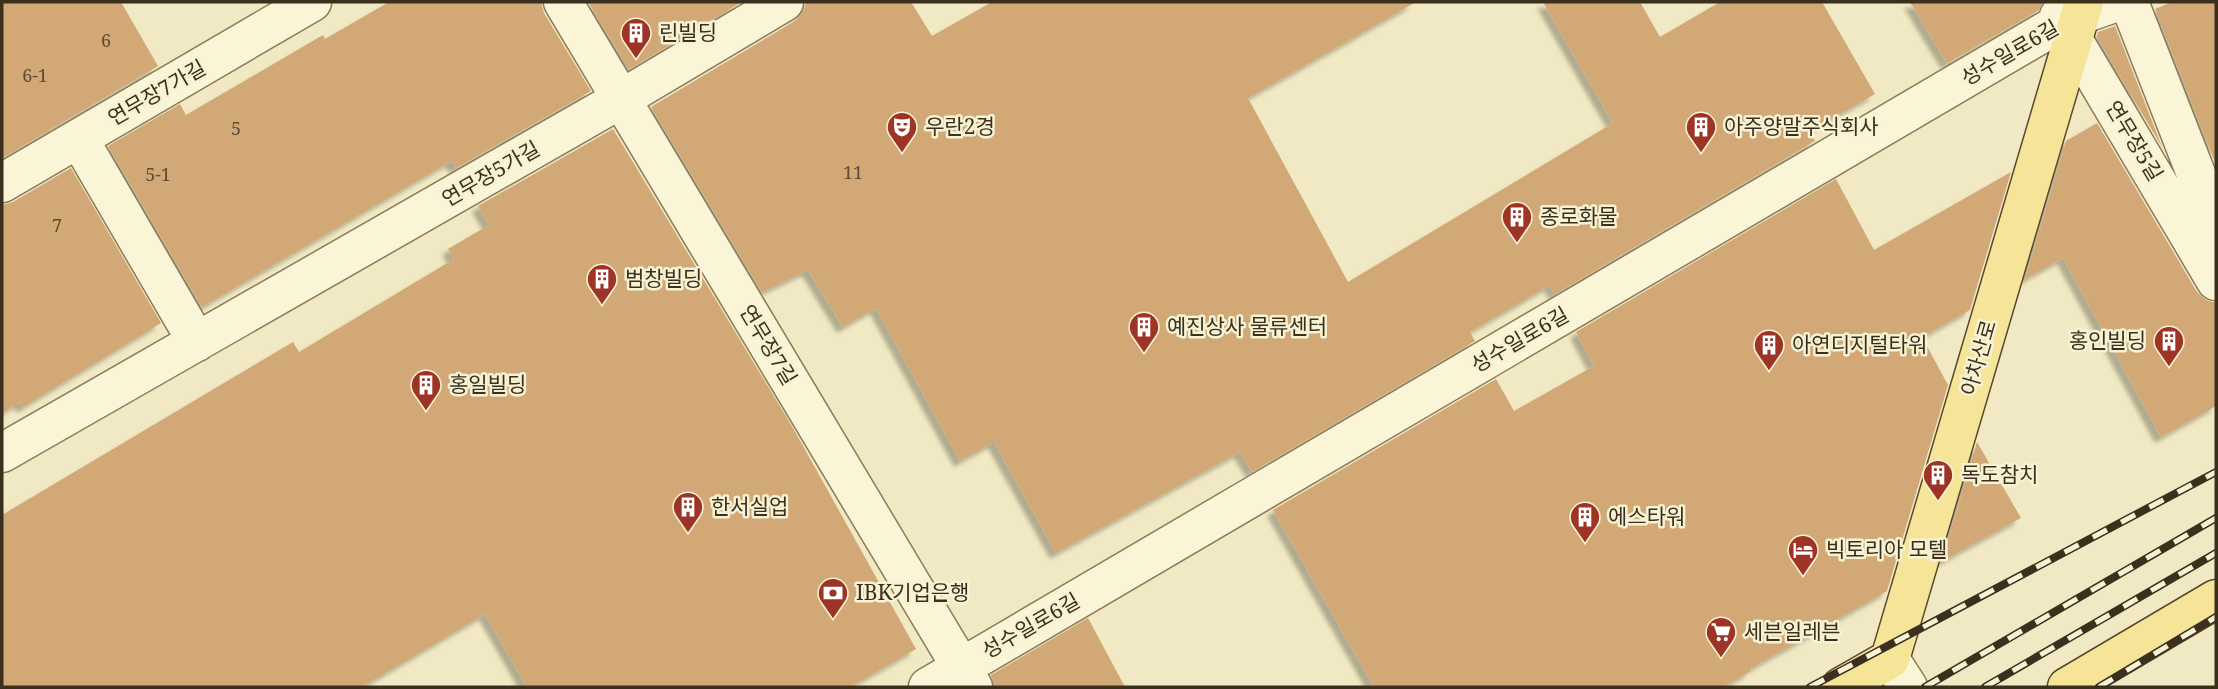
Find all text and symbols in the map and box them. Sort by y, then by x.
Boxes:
street label: 성수일로6길 [1956,13,2063,91]
building icon: 린빌딩 [619,16,653,60]
place label: 린빌딩 [659,18,717,46]
house number: 6 [101,28,111,52]
street label: 연무장7가길 [103,53,210,131]
house number: 6-1 [22,63,48,87]
street label: 연무장5길 [2100,95,2170,186]
theatre icon: 우란2경 [885,110,919,154]
building icon: 아주양말주식회사 [1684,110,1718,154]
place label: 우란2경 [925,112,995,140]
place label: 아주양말주식회사 [1724,112,1879,140]
house number: 5 [231,116,241,140]
street label: 연무장5가길 [437,134,544,212]
house number: 11 [843,160,863,184]
house number: 5-1 [145,162,171,186]
building icon: 종로화물 [1500,200,1534,244]
place label: 종로화물 [1540,202,1617,230]
house number: 7 [52,213,62,237]
building icon: 범창빌딩 [585,262,619,306]
place label: 범창빌딩 [625,264,702,292]
street label: 연무장7길 [734,299,804,390]
street label: 성수일로6길 [1466,300,1573,378]
building icon: 예진상사 물류센터 [1127,310,1161,354]
place label: 예진상사 물류센터 [1167,312,1327,340]
street label: 아차산로 [1954,317,2002,399]
building icon: 홍인빌딩 [2152,324,2186,368]
place label: 홍인빌딩 [2069,326,2146,354]
building icon: 아연디지털타워 [1752,328,1786,372]
place label: 아연디지털타워 [1792,330,1927,358]
building icon: 홍일빌딩 [409,368,443,412]
place label: 홍일빌딩 [449,370,526,398]
building icon: 독도참치 [1921,458,1955,502]
place label: 독도참치 [1961,460,2038,488]
building icon: 한서실업 [671,490,705,534]
place label: 한서실업 [711,492,788,520]
building icon: 에스타워 [1568,500,1602,544]
place label: 에스타워 [1608,502,1685,530]
hotel icon: 빅토리아 모텔 [1786,533,1820,577]
place label: 빅토리아 모텔 [1826,535,1947,563]
bank icon: IBK기업은행 [816,576,850,620]
place label: IBK기업은행 [856,578,969,606]
street label: 성수일로6길 [977,586,1084,664]
supermarket icon: 세븐일레븐 [1704,615,1738,659]
place label: 세븐일레븐 [1744,617,1841,645]

